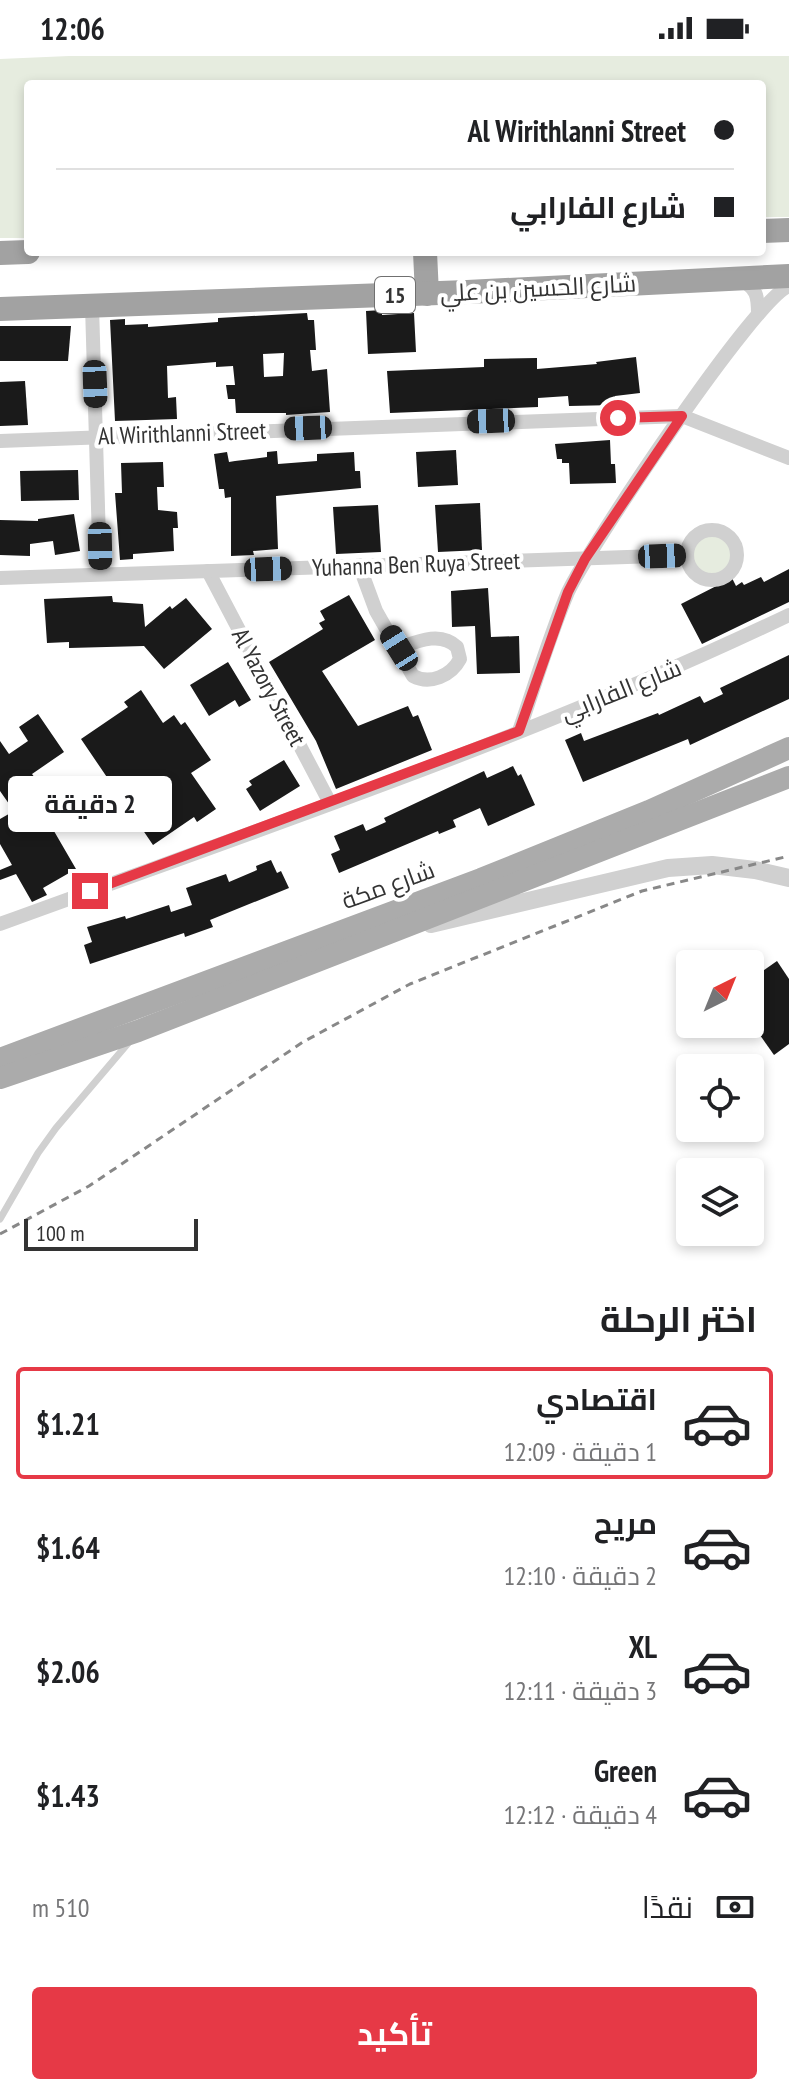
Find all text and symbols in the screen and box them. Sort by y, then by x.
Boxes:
text: 12:06 [40,9,105,48]
text: Al Wirithlanni Street [468,111,686,150]
text: شارع الفارابي [510,187,686,226]
street label: شارع الحسين بن علي [439,267,637,313]
road number: 15 [375,277,415,313]
car [82,360,108,408]
route start [600,400,636,436]
car [467,408,515,434]
street label: Al Wirithlanni Street [97,415,267,451]
car [284,415,332,441]
car [88,522,112,570]
car [638,543,686,569]
street label: Yuhanna Ben Ruya Street [311,545,521,583]
car [244,556,292,582]
car [376,621,422,675]
street label: Al Yazory Street [225,623,313,752]
street label: شارع الفارابي [556,652,687,732]
callout: 2 دقيقة [8,775,172,831]
text: 2 دقيقة [44,787,136,820]
street label: شارع مكة [337,854,439,917]
route end [72,873,108,909]
north arrow [676,950,764,1038]
map controls [676,950,764,1246]
button: locate [676,1054,764,1142]
button: layers [676,1158,764,1246]
scale bar [24,1215,198,1251]
text: 100 m [36,1219,85,1247]
text: اختر الرحلة [600,1295,757,1342]
text: اقتصادي [536,1379,657,1418]
icon: car [681,1387,753,1459]
text: $1.21 [36,1404,100,1443]
text: 1 دقيقة · 12:09 [503,1435,657,1468]
text: مريح [594,1503,657,1542]
icon: car [681,1511,753,1583]
text: $1.64 [36,1528,100,1567]
text: 2 دقيقة · 12:10 [503,1559,657,1592]
text: XL [628,1627,657,1666]
icon: car [681,1635,753,1707]
text: $2.06 [36,1652,100,1691]
text: 3 دقيقة · 12:11 [503,1674,657,1707]
text: Green [594,1751,657,1790]
icon: car [681,1759,753,1831]
text: $1.43 [36,1776,100,1815]
text: 4 دقيقة · 12:12 [503,1798,657,1831]
icon: cash [713,1885,757,1929]
text: نقدًا [642,1887,693,1926]
text: 510 m [32,1891,90,1924]
button: تأكيد [32,1987,757,2079]

